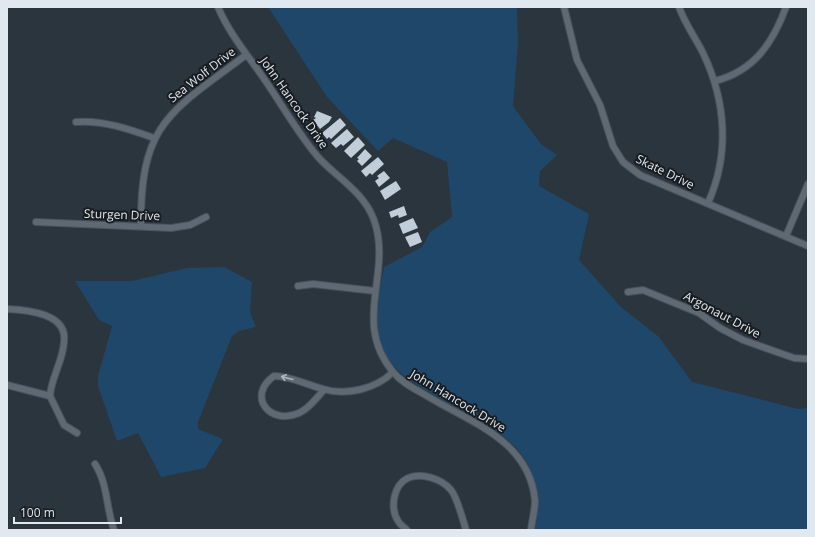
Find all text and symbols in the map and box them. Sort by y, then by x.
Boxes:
street label: Sea Wolf Drive [165,43,239,106]
street label: John Hancock Drive [256,53,333,152]
street label: Skate Drive [633,150,698,193]
street label: Sturgen Drive [84,205,161,224]
street label: Argonaut Drive [681,287,764,342]
street label: John Hancock Drive [406,365,509,436]
one-way arrow [281,374,294,381]
scale bar [14,499,121,525]
text: 100 m [20,504,55,521]

